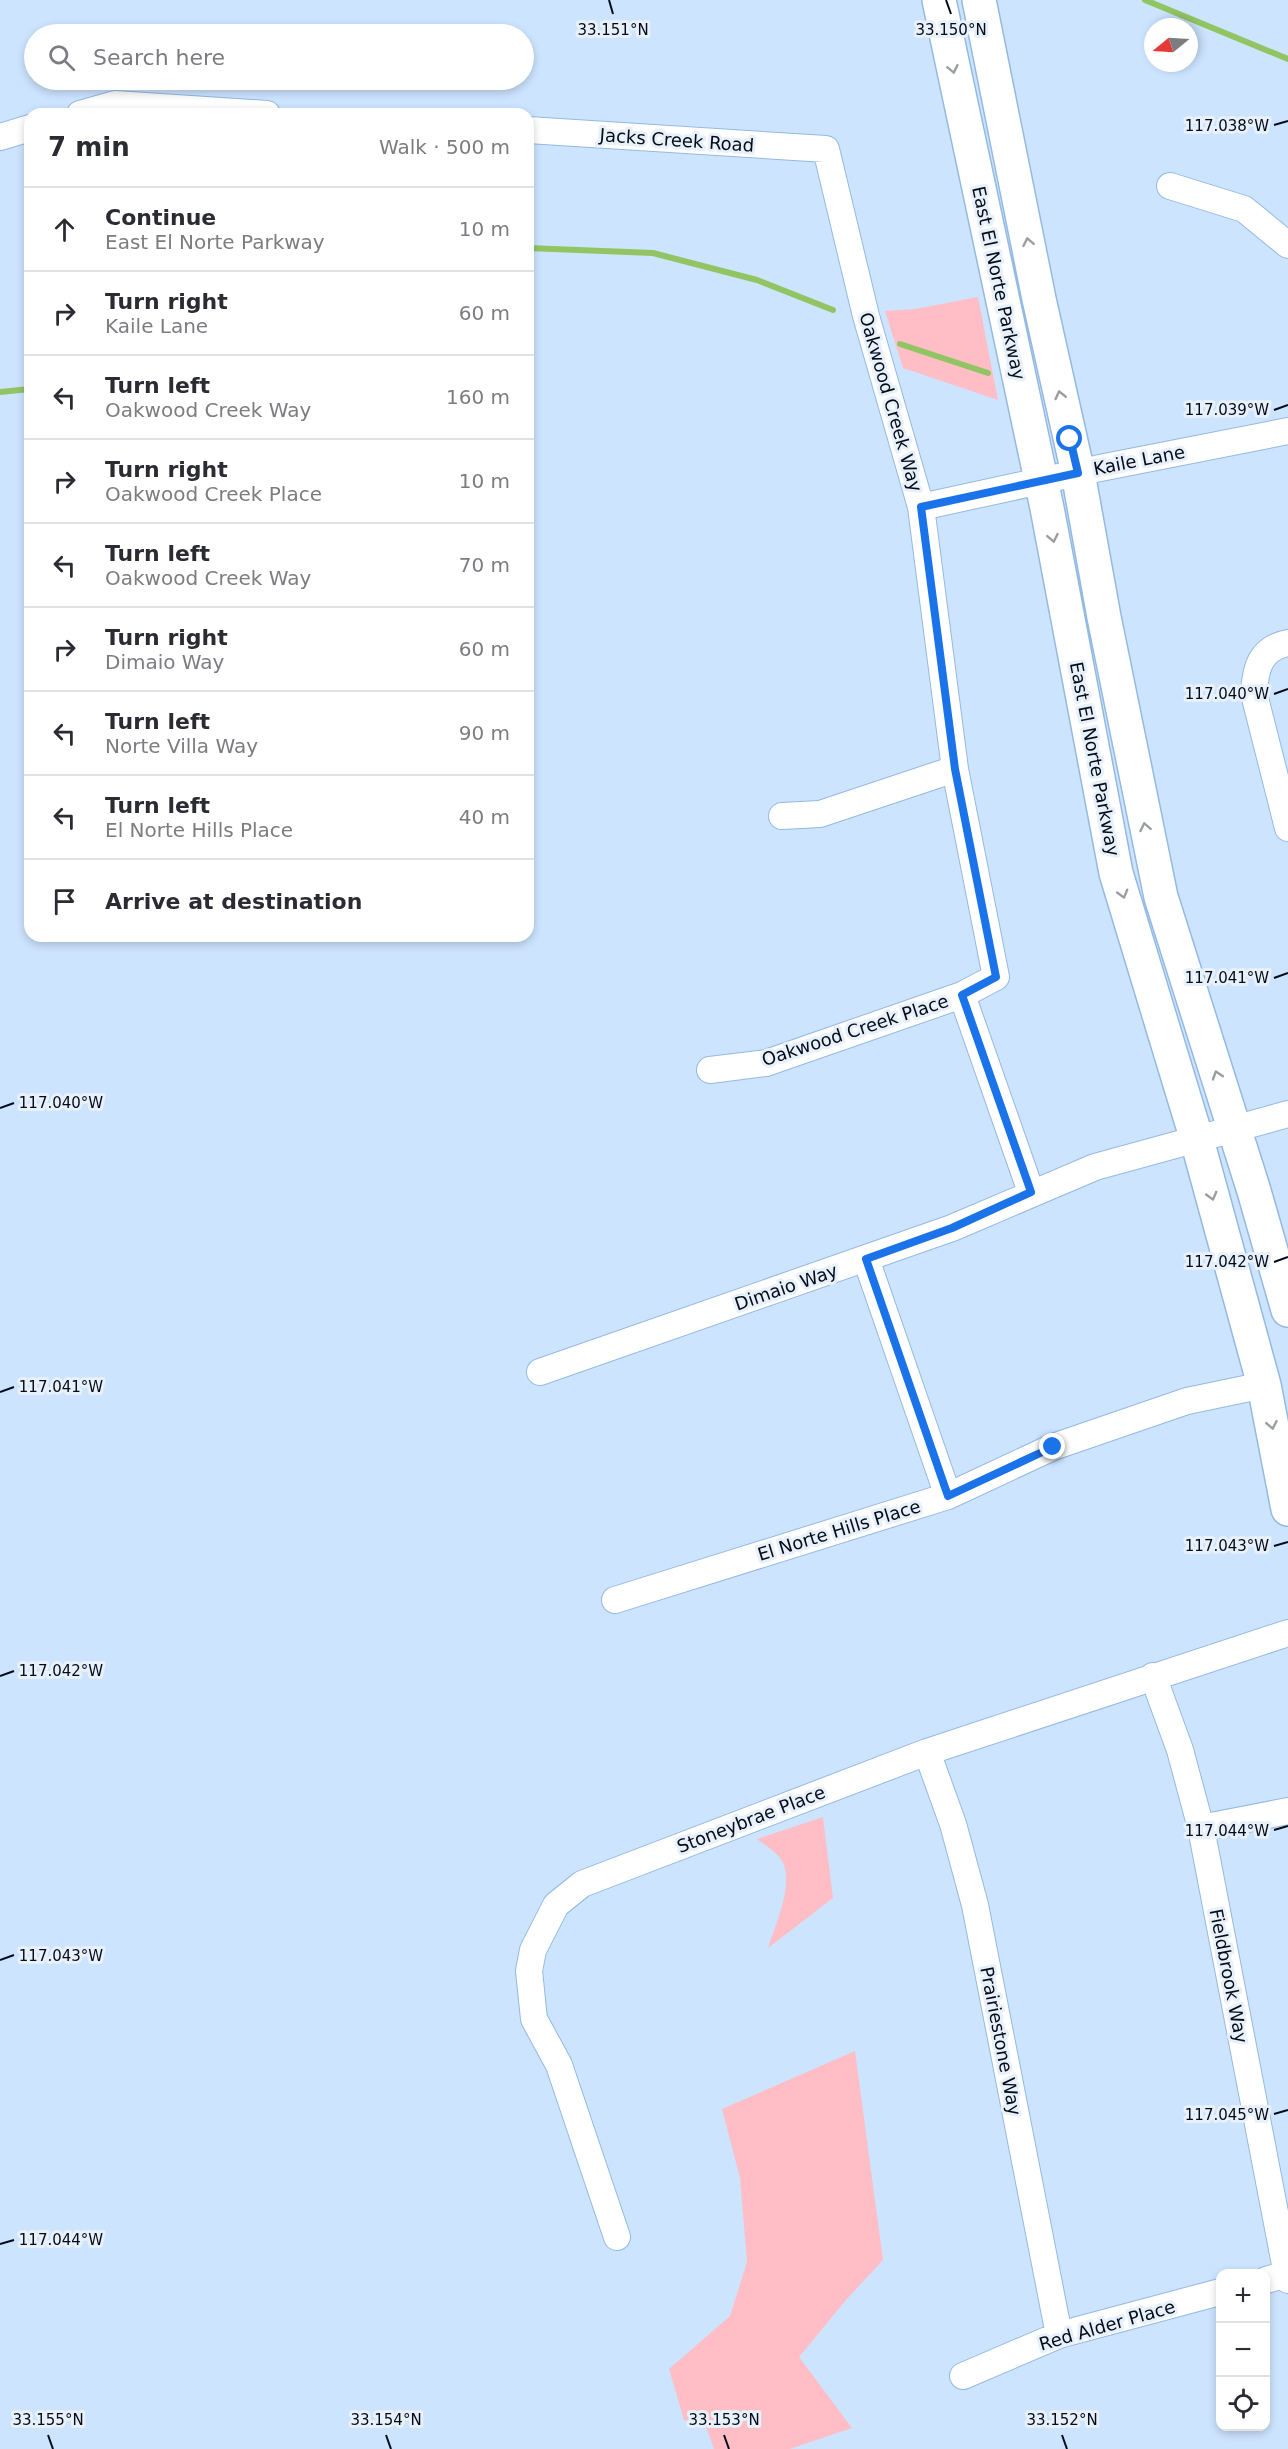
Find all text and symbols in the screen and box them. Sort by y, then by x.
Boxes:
north arrow [1144,18,1198,72]
text: 33.151°N [577,21,649,39]
text: 33.150°N [915,21,987,39]
search box [24,24,534,90]
icon: search [45,41,78,74]
text: Search here [93,45,225,70]
one-way arrow [946,64,959,74]
text: 117.038°W [1185,117,1269,135]
street label: Jacks Creek Road [598,124,755,156]
text: 7 min [48,132,130,162]
text: Walk · 500 m [379,135,510,159]
street label: East El Norte Parkway [968,184,1030,382]
text: Continue [105,205,216,230]
icon: ahead [48,213,81,246]
text: 10 m [459,217,510,241]
text: East El Norte Parkway [105,230,325,254]
one-way arrow [1022,237,1035,247]
text: Turn right [105,289,228,314]
icon: right [48,297,81,330]
text: 60 m [459,301,510,325]
street label: Oakwood Creek Way [855,310,927,494]
text: Kaile Lane [105,314,208,338]
text: Turn left [105,373,210,398]
icon: left [48,381,81,414]
text: 160 m [446,385,510,409]
one-way arrow [1055,390,1068,400]
text: Oakwood Creek Way [105,398,311,422]
text: 117.039°W [1185,401,1269,419]
route start [1056,425,1082,451]
street label: Kaile Lane [1091,441,1187,479]
text: Turn right [105,457,228,482]
icon: right [48,465,81,498]
text: 10 m [459,469,510,493]
text: Oakwood Creek Place [105,482,322,506]
one-way arrow [1046,532,1059,542]
text: Turn left [105,541,210,566]
icon: left [48,549,81,582]
text: 70 m [459,553,510,577]
text: Oakwood Creek Way [105,566,311,590]
text: Turn right [105,625,228,650]
icon: right [48,633,81,666]
text: 60 m [459,637,510,661]
text: Dimaio Way [105,650,224,674]
street label: East El Norte Parkway [1066,660,1124,858]
text: 117.040°W [1185,685,1269,703]
text: Turn left [105,709,210,734]
icon: left [48,717,81,750]
text: 90 m [459,721,510,745]
text: Norte Villa Way [105,734,258,758]
text: Turn left [105,793,210,818]
icon: left [48,801,81,834]
text: 40 m [459,805,510,829]
text: El Norte Hills Place [105,818,293,842]
one-way arrow [1139,822,1152,832]
icon: arrive [48,885,81,918]
text: Arrive at destination [105,889,362,914]
one-way arrow [1115,889,1128,899]
text: 117.041°W [1185,969,1269,987]
street label: Oakwood Creek Place [759,990,951,1070]
one-way arrow [1212,1070,1224,1081]
text: 117.040°W [19,1094,103,1112]
one-way arrow [1205,1190,1217,1201]
text: 117.042°W [1185,1253,1269,1271]
street label: Dimaio Way [732,1259,841,1314]
text: 117.041°W [19,1378,103,1396]
one-way arrow [1265,1420,1278,1430]
route end [1039,1433,1065,1459]
street label: El Norte Hills Place [755,1495,923,1565]
text: 117.043°W [1185,1537,1269,1555]
text: 117.042°W [19,1662,103,1680]
street label: Stoneybrae Place [674,1781,828,1857]
text: 117.044°W [1185,1822,1269,1840]
street label: Fieldbrook Way [1206,1907,1252,2045]
text: 117.043°W [19,1947,103,1965]
street label: Prairiestone Way [976,1965,1026,2118]
text: 117.045°W [1185,2106,1269,2124]
text: 117.044°W [19,2231,103,2249]
map controls [1216,2269,1270,2431]
button: + [1216,2269,1270,2323]
street label: Red Alder Place [1036,2296,1178,2354]
button: − [1216,2323,1270,2377]
button: locate [1216,2377,1270,2431]
text: 33.155°N [12,2411,84,2429]
text: 33.154°N [350,2411,422,2429]
text: 33.153°N [688,2411,760,2429]
text: 33.152°N [1026,2411,1098,2429]

